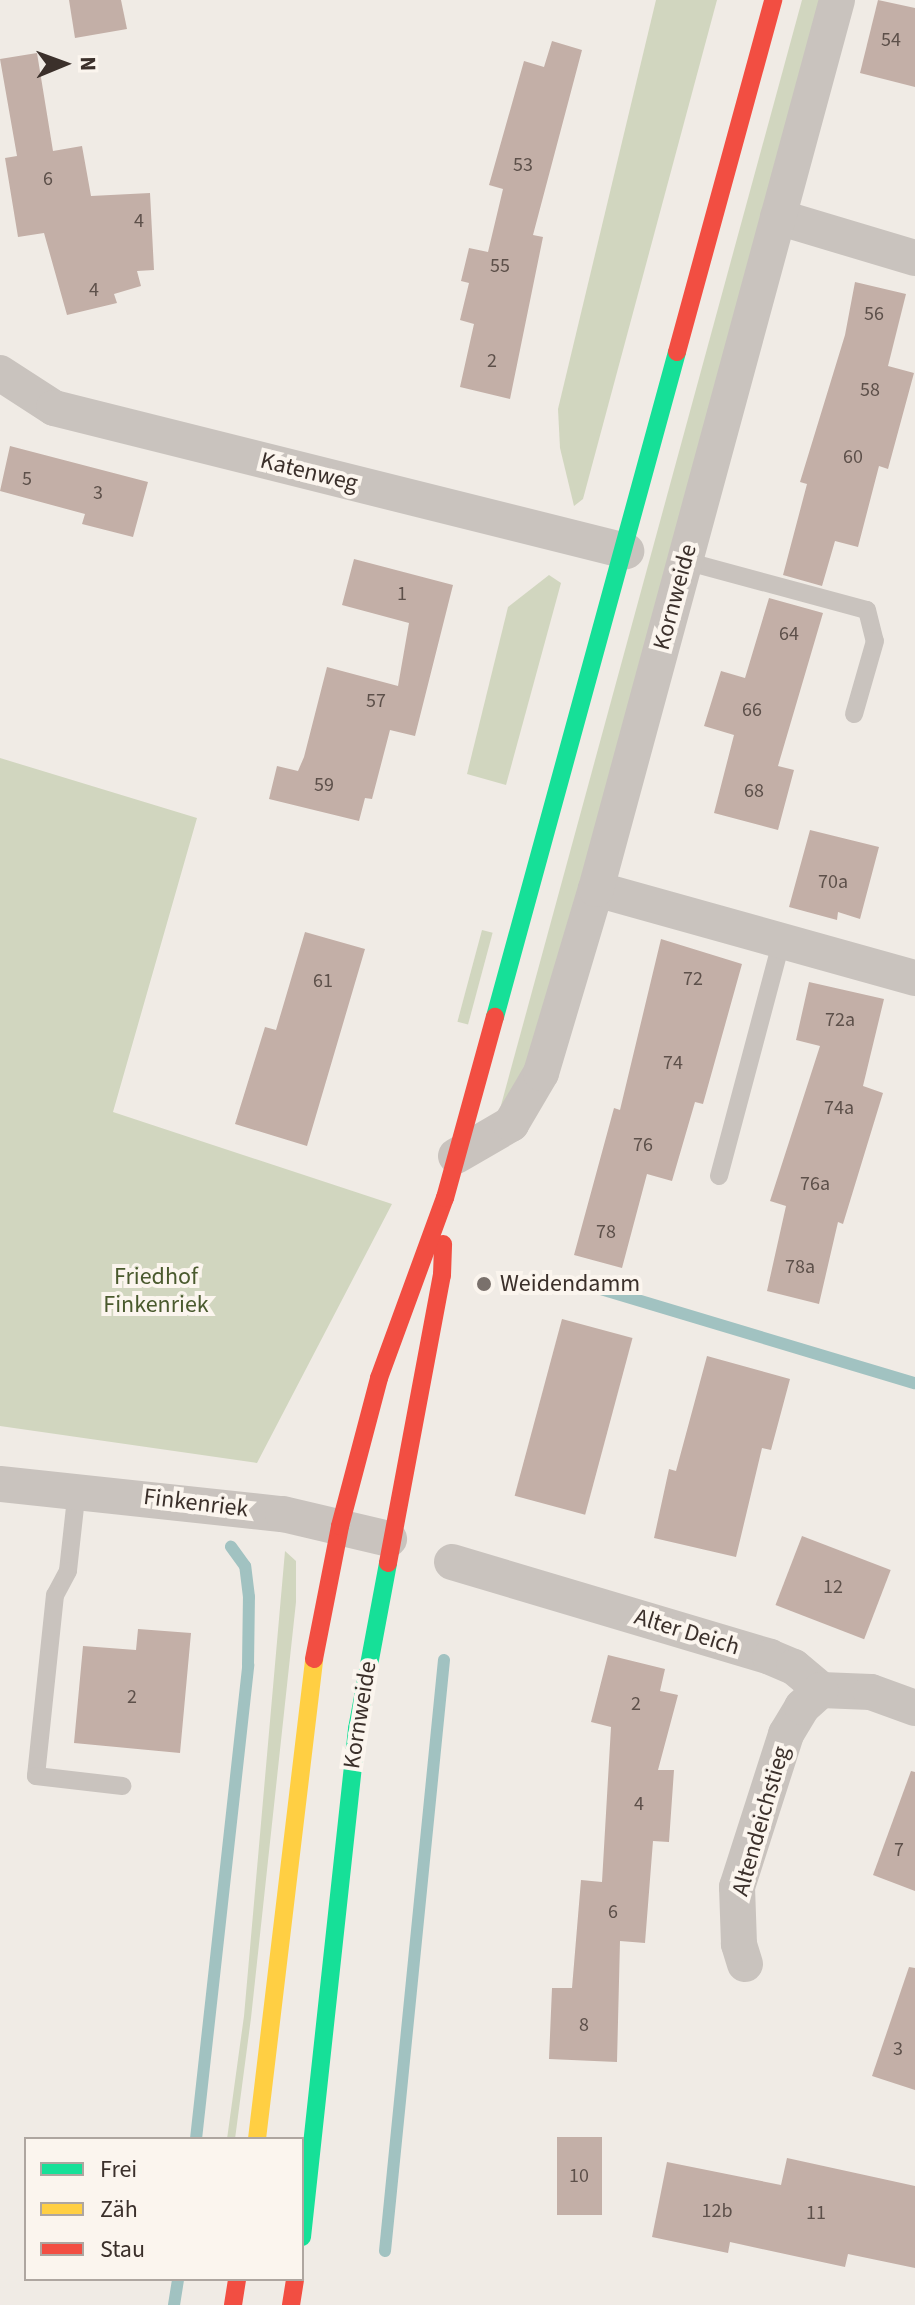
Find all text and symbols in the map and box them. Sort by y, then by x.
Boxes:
north arrow [24,24,104,104]
house number: 54 [881,28,901,52]
text: N [72,56,104,71]
house number: 53 [513,153,533,177]
house number: 6 [43,167,53,191]
house number: 4 [134,209,144,233]
house number: 55 [490,254,510,278]
house number: 4 [89,278,99,302]
house number: 56 [864,302,884,326]
house number: 2 [487,349,497,373]
house number: 58 [860,378,880,402]
house number: 60 [843,445,863,469]
street label: Katenweg [257,446,361,498]
house number: 5 [22,467,32,491]
house number: 3 [93,481,103,505]
street label: Kornweide [647,541,703,653]
house number: 1 [397,582,407,606]
house number: 64 [779,622,799,646]
house number: 57 [366,689,386,713]
house number: 66 [742,698,762,722]
house number: 59 [314,773,334,797]
house number: 68 [744,779,764,803]
house number: 70a [818,870,848,894]
house number: 72 [683,967,703,991]
house number: 61 [313,969,333,993]
house number: 72a [825,1008,855,1032]
house number: 74 [663,1051,683,1075]
house number: 74a [824,1096,854,1120]
house number: 76 [633,1133,653,1157]
house number: 76a [800,1172,830,1196]
house number: 78 [596,1220,616,1244]
house number: 78a [785,1255,815,1279]
park label: Friedhof Finkenriek [103,1263,209,1319]
place label: Weidendamm [500,1270,640,1298]
marker: Weidendamm [475,1275,493,1293]
street label: Finkenriek [142,1482,250,1524]
house number: 12 [823,1575,843,1599]
street label: Alter Deich [631,1602,743,1662]
street label: Kornweide [337,1659,383,1771]
house number: 2 [127,1685,137,1709]
house number: 2 [631,1692,641,1716]
street label: Altendeichstieg [726,1743,796,1899]
house number: 4 [634,1792,644,1816]
house number: 7 [894,1838,904,1862]
house number: 6 [608,1900,618,1924]
house number: 8 [579,2013,589,2037]
house number: 3 [893,2037,903,2061]
legend [24,2137,304,2281]
text: Frei [100,2152,137,2187]
house number: 10 [569,2164,589,2188]
text: Zäh [100,2192,138,2227]
house number: 12b [702,2199,732,2223]
house number: 11 [806,2201,826,2225]
text: Stau [100,2232,145,2267]

